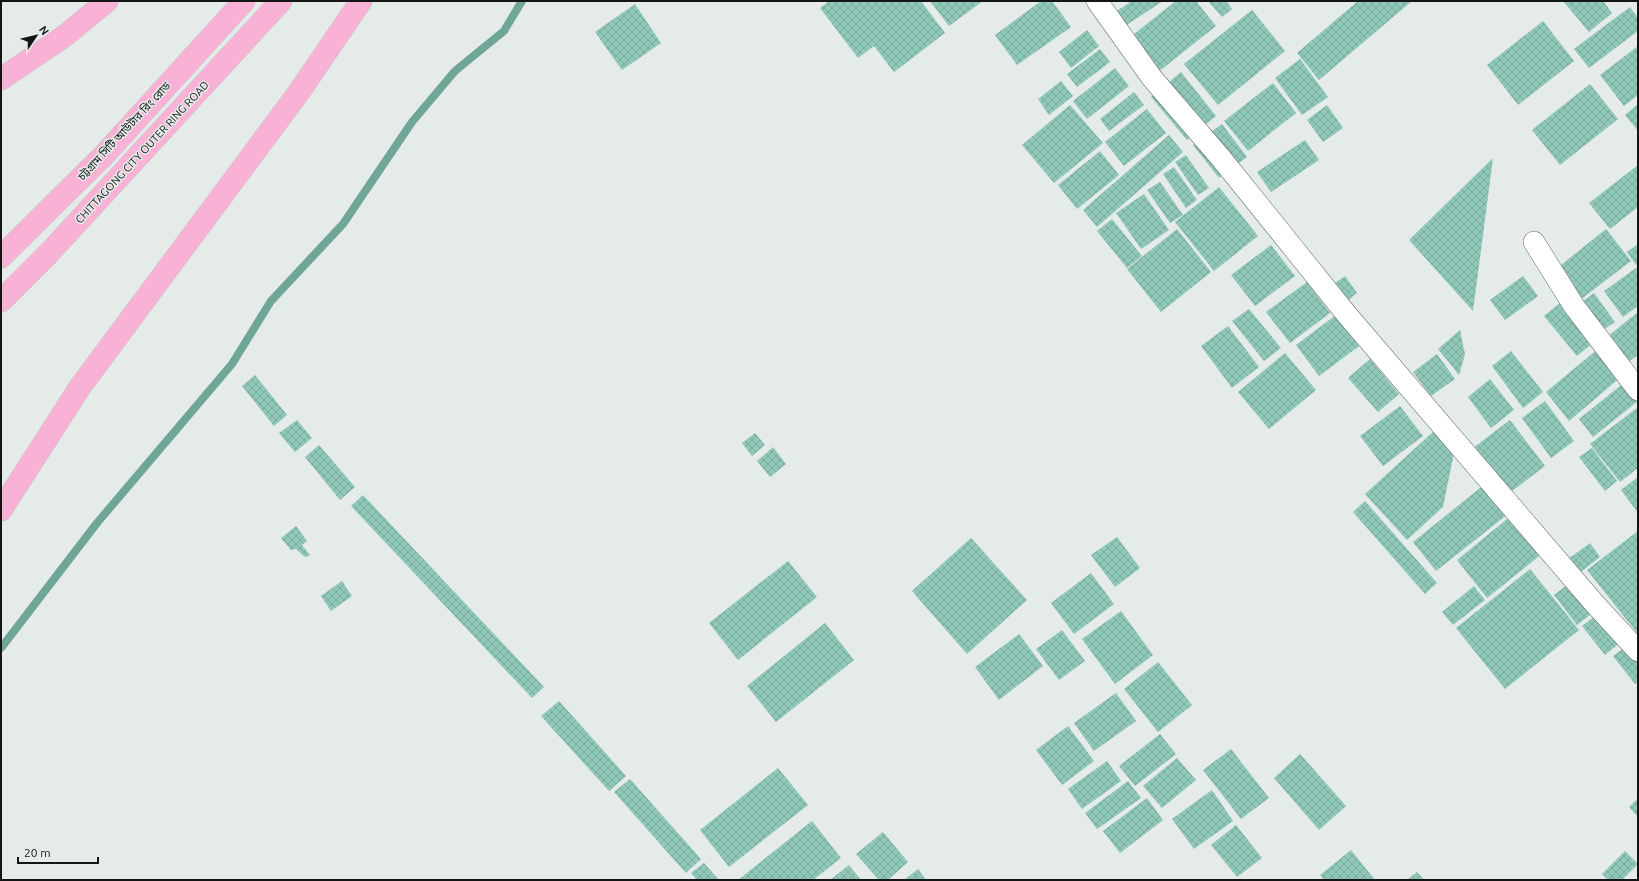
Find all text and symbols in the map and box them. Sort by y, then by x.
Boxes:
north arrow [16,16,56,56]
text: N [37,23,51,37]
street label: CHITTAGONG CITY OUTER RING ROAD [73,78,211,225]
street label: চট্টগ্রাম সিটি আউটার রিং রোড [75,79,173,183]
scale bar [18,839,98,865]
text: 20 m [24,846,51,859]

